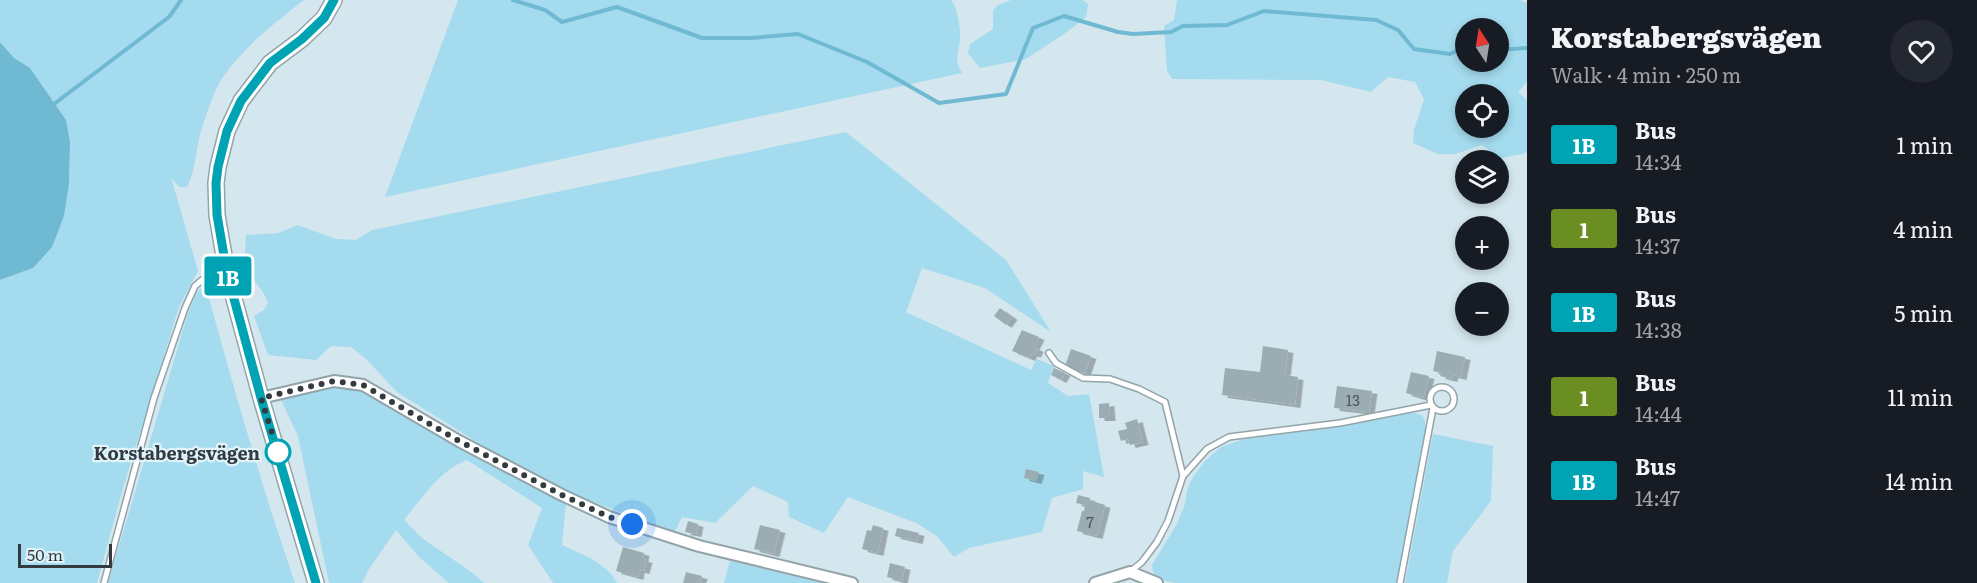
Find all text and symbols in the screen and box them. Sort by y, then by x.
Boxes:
text: Korstabergsvägen [1551,15,1822,57]
north arrow [1455,18,1509,72]
map controls [1455,18,1509,336]
button: heart [1890,20,1953,83]
text: Walk · 4 min · 250 m [1551,59,1741,89]
button: locate [1455,84,1509,138]
text: Bus [1635,113,1676,146]
text: 1 min [1896,128,1953,161]
text: 1B [1572,129,1596,160]
text: 14:34 [1635,146,1682,176]
button: layers [1455,150,1509,204]
text: Bus [1635,197,1676,230]
text: 4 min [1893,212,1953,245]
text: 1 [1580,213,1588,244]
button: + [1455,216,1509,270]
text: 14:37 [1635,230,1680,260]
line badge: 1B [201,256,255,296]
text: 1B [216,261,240,292]
text: Bus [1635,281,1676,314]
button: − [1455,282,1509,336]
text: 5 min [1894,296,1953,329]
text: 1B [1572,297,1596,328]
text: 14:38 [1635,314,1682,344]
text: Bus [1635,365,1676,398]
text: 11 min [1887,380,1953,413]
text: 1 [1580,381,1588,412]
house number: 13 [1346,388,1360,411]
text: 14:44 [1635,398,1682,428]
place label: Korstabergsvägen [94,439,260,466]
marker: Korstabergsvägen [265,439,291,465]
text: Bus [1635,449,1676,482]
text: 14 min [1885,464,1953,497]
text: 1B [1572,465,1596,496]
text: 14:47 [1635,482,1680,512]
your location [617,509,647,539]
house number: 7 [1086,510,1094,533]
scale bar [18,541,112,568]
text: 50 m [27,542,63,566]

